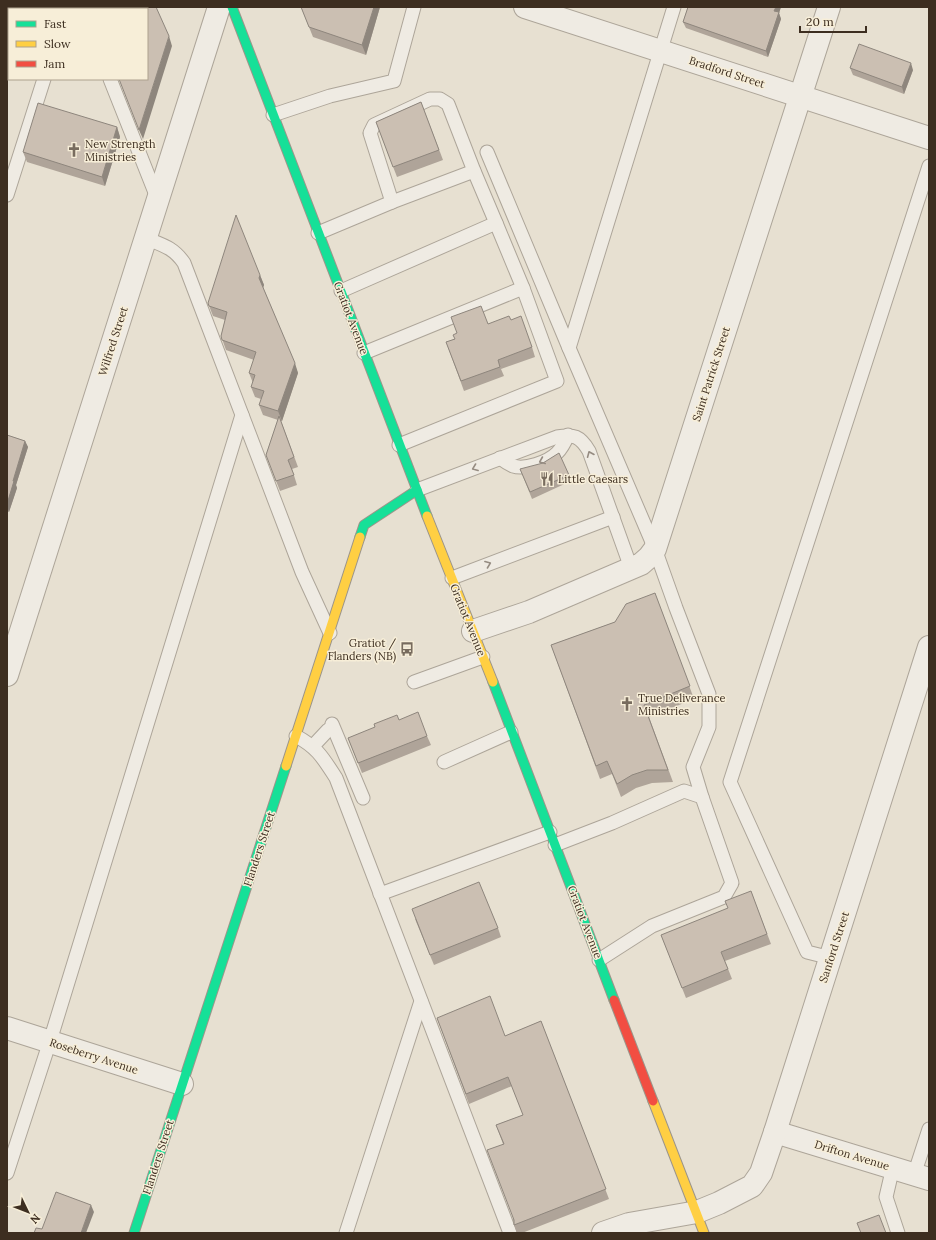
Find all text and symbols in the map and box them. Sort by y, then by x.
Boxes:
legend [8,8,148,80]
scale bar [800,8,866,34]
text: 20 m [806,14,834,29]
text: Fast [44,16,67,31]
text: Slow [44,36,71,51]
street label: Bradford Street [687,53,767,91]
text: Jam [43,56,65,71]
place label: New Strength Ministries [85,137,156,164]
church icon: New Strength Ministries [66,142,82,158]
street label: Gratiot Avenue [331,280,371,356]
street label: Wilfred Street [95,304,131,377]
street label: Saint Patrick Street [689,324,733,423]
one-way arrow [587,450,595,458]
one-way arrow [538,457,545,465]
one-way arrow [471,463,478,471]
restaurant icon: Little Caesars [539,471,555,487]
place label: Little Caesars [558,472,628,486]
one-way arrow [484,560,491,568]
street label: Gratiot Avenue [447,582,489,658]
place label: Gratiot / Flanders (NB) [328,636,396,664]
bus stop icon: Gratiot / Flanders (NB) [399,641,415,657]
place label: True Deliverance Ministries [638,691,726,718]
church icon: True Deliverance Ministries [619,696,635,712]
street label: Flanders Street [240,809,278,888]
street label: Gratiot Avenue [565,884,605,960]
street label: Sanford Street [816,909,852,984]
street label: Roseberry Avenue [48,1035,140,1077]
street label: Flanders Street [139,1117,177,1196]
street label: Drifton Avenue [813,1137,891,1173]
north arrow [8,1192,48,1232]
text: N [27,1211,43,1227]

